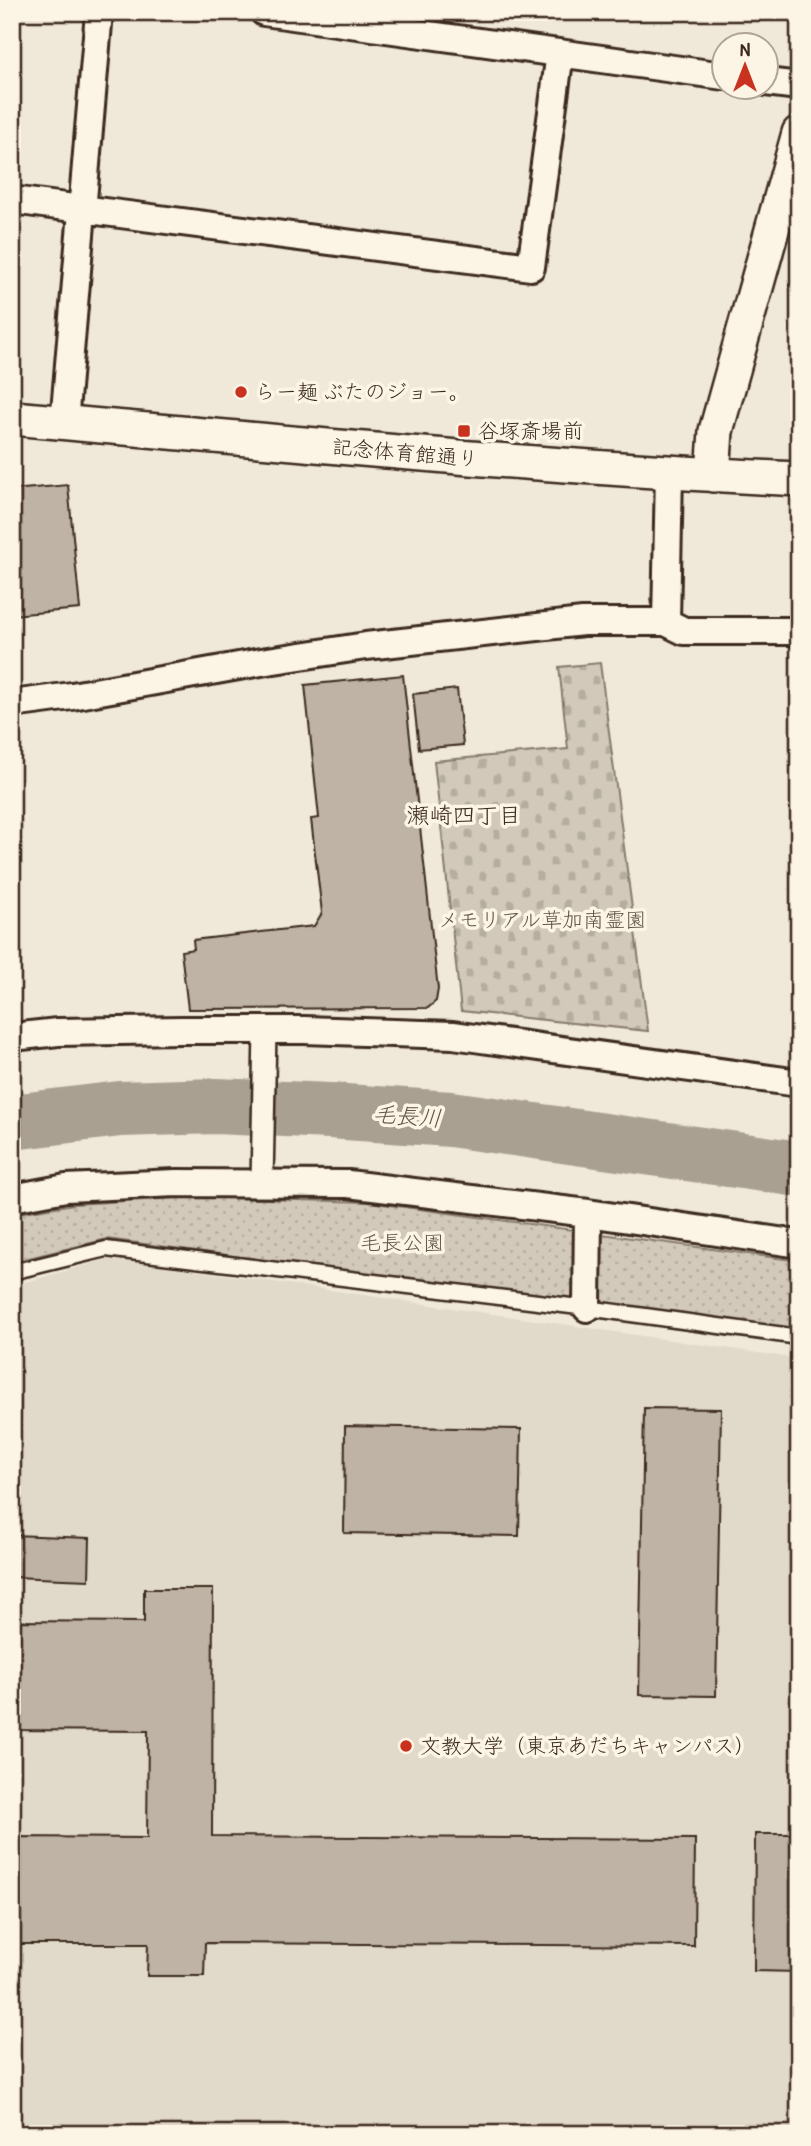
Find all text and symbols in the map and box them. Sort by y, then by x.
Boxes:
north arrow [710,32,780,102]
text: N [740,36,750,62]
place label: らー麺 ぶたのジョー。 [255,377,469,406]
marker: らー麺 ぶたのジョー。 [233,384,249,400]
place label: 谷塚斎場前 [478,416,583,445]
marker: 谷塚斎場前 [456,423,472,439]
street label: 記念体育館通り [331,432,480,473]
district label: 瀬崎四丁目 [407,799,522,830]
park label: メモリアル草加南霊園 [438,905,646,934]
water label: 毛長川 [372,1098,443,1133]
park label: 毛長公園 [360,1228,444,1257]
place label: 文教大学（東京あだちキャンパス） [420,1731,755,1760]
marker: 文教大学（東京あだちキャンパス） [398,1738,414,1754]

